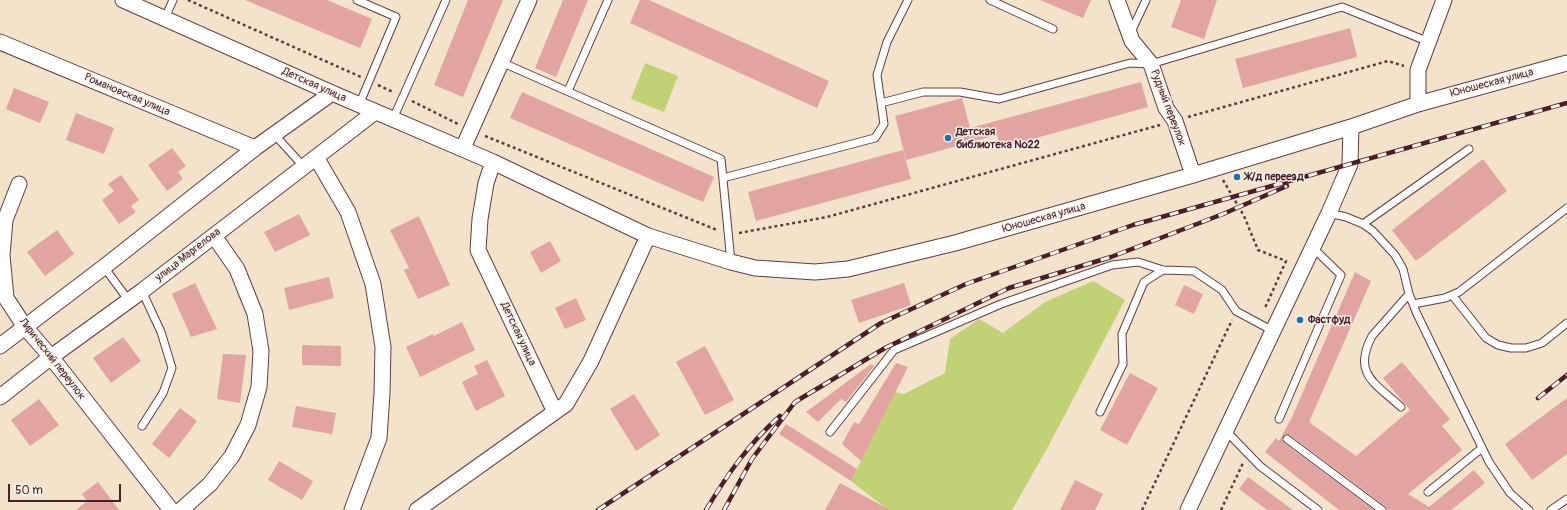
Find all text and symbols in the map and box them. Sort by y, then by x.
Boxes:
street label: Детская улица [280,65,348,105]
street label: Юношеская улица [1449,66,1535,100]
street label: Рудный переулок [1147,68,1189,148]
street label: Романовская улица [82,71,172,119]
place label: Детская библиотека №22 [956,125,1040,151]
marker: Детская библиотека №22 [943,133,953,143]
place label: Ж/д переезд [1245,170,1303,184]
marker: Ж/д переезд [1232,172,1242,182]
street label: Юношеская улица [1001,200,1087,236]
street label: улица Маргелова [153,225,223,285]
street label: Детская улица [497,300,539,368]
place label: Фастфуд [1308,313,1350,327]
marker: Фастфуд [1295,315,1305,325]
street label: Лирический переулок [16,316,88,402]
scale bar [10,476,123,502]
text: 50 m [15,483,43,498]

